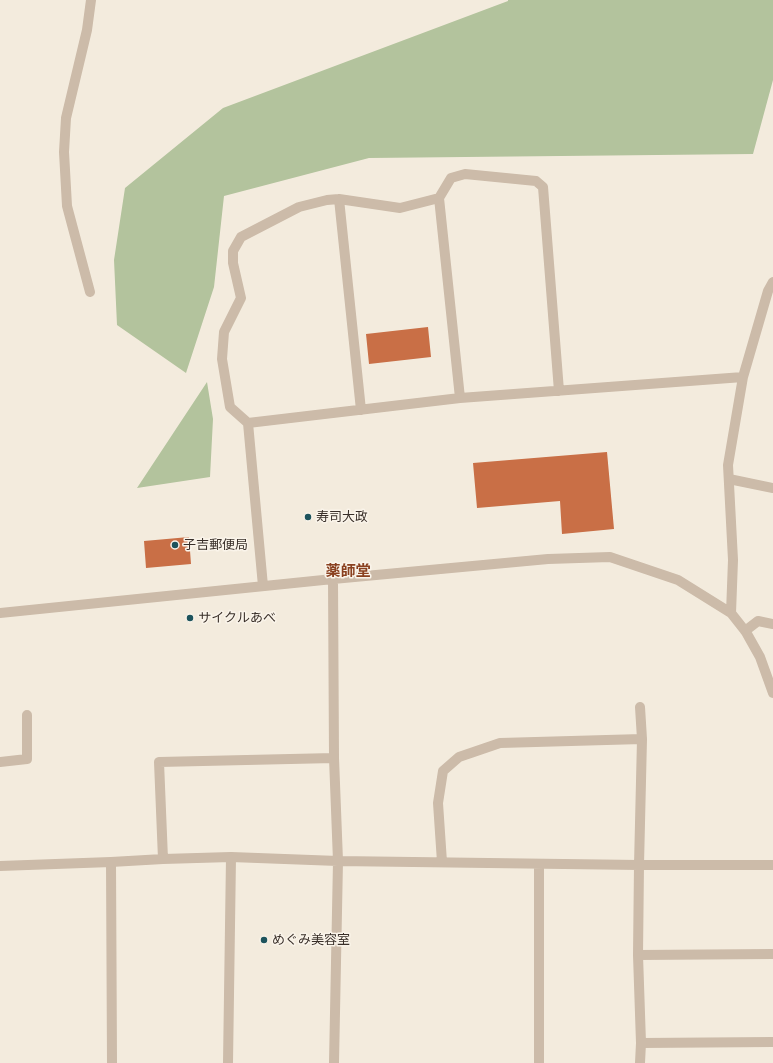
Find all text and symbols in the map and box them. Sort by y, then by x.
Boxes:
place label: 寿司大政 [316,509,368,525]
marker: 寿司大政 [303,512,313,522]
place label: 子吉郵便局 [183,537,248,553]
marker: 子吉郵便局 [170,540,180,550]
district label: 薬師堂 [326,563,370,581]
place label: サイクルあべ [198,610,276,626]
marker: サイクルあべ [185,613,195,623]
place label: めぐみ美容室 [272,932,350,948]
marker: めぐみ美容室 [259,935,269,945]

